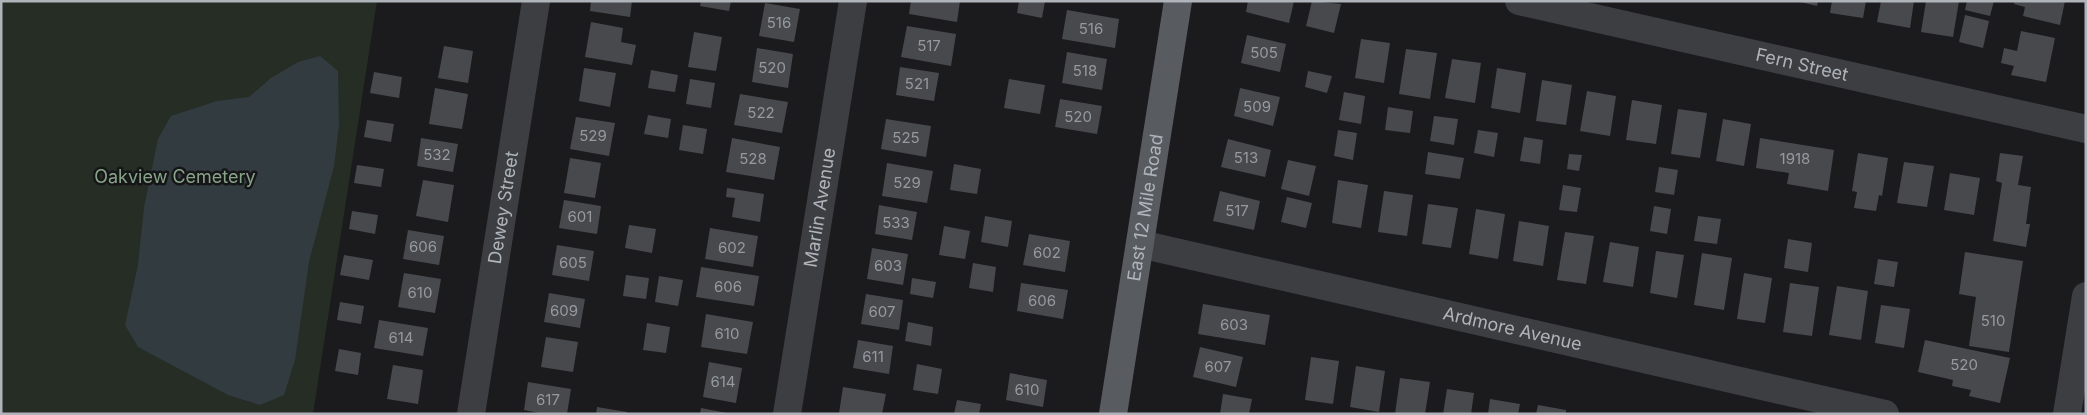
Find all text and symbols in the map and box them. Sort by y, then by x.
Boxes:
house number: 516 [767,13,791,32]
house number: 516 [1079,19,1103,38]
house number: 517 [917,36,941,55]
house number: 505 [1250,43,1278,62]
street label: Fern Street [1754,44,1850,85]
house number: 520 [758,58,786,77]
house number: 518 [1073,61,1097,80]
house number: 521 [905,74,929,93]
house number: 509 [1243,97,1271,116]
house number: 522 [747,103,775,122]
house number: 520 [1064,107,1092,126]
house number: 529 [579,126,607,145]
house number: 525 [892,128,920,147]
street label: East 12 Mile Road [1123,132,1167,283]
house number: 532 [423,145,451,164]
street label: Marlin Avenue [800,146,839,269]
house number: 513 [1234,148,1258,167]
house number: 528 [739,149,767,168]
house number: 1918 [1780,149,1810,168]
street label: Dewey Street [484,150,522,265]
park label: Oakview Cemetery [94,166,256,187]
house number: 529 [893,173,921,192]
house number: 517 [1225,201,1249,220]
house number: 601 [568,207,592,226]
house number: 533 [882,213,910,232]
house number: 606 [409,237,437,256]
house number: 602 [718,238,746,257]
house number: 602 [1033,243,1061,262]
house number: 605 [559,253,587,272]
house number: 603 [874,256,902,275]
house number: 606 [714,277,742,296]
house number: 610 [408,283,432,302]
house number: 606 [1028,291,1056,310]
house number: 609 [550,301,578,320]
house number: 607 [869,302,895,321]
street label: Ardmore Avenue [1441,302,1584,355]
house number: 510 [1981,311,2005,330]
house number: 603 [1220,315,1248,334]
house number: 610 [715,324,739,343]
house number: 614 [388,328,414,347]
house number: 611 [862,347,884,366]
house number: 520 [1950,355,1978,374]
house number: 607 [1205,357,1231,376]
house number: 614 [710,372,736,391]
house number: 610 [1015,380,1039,399]
house number: 617 [536,390,560,409]

